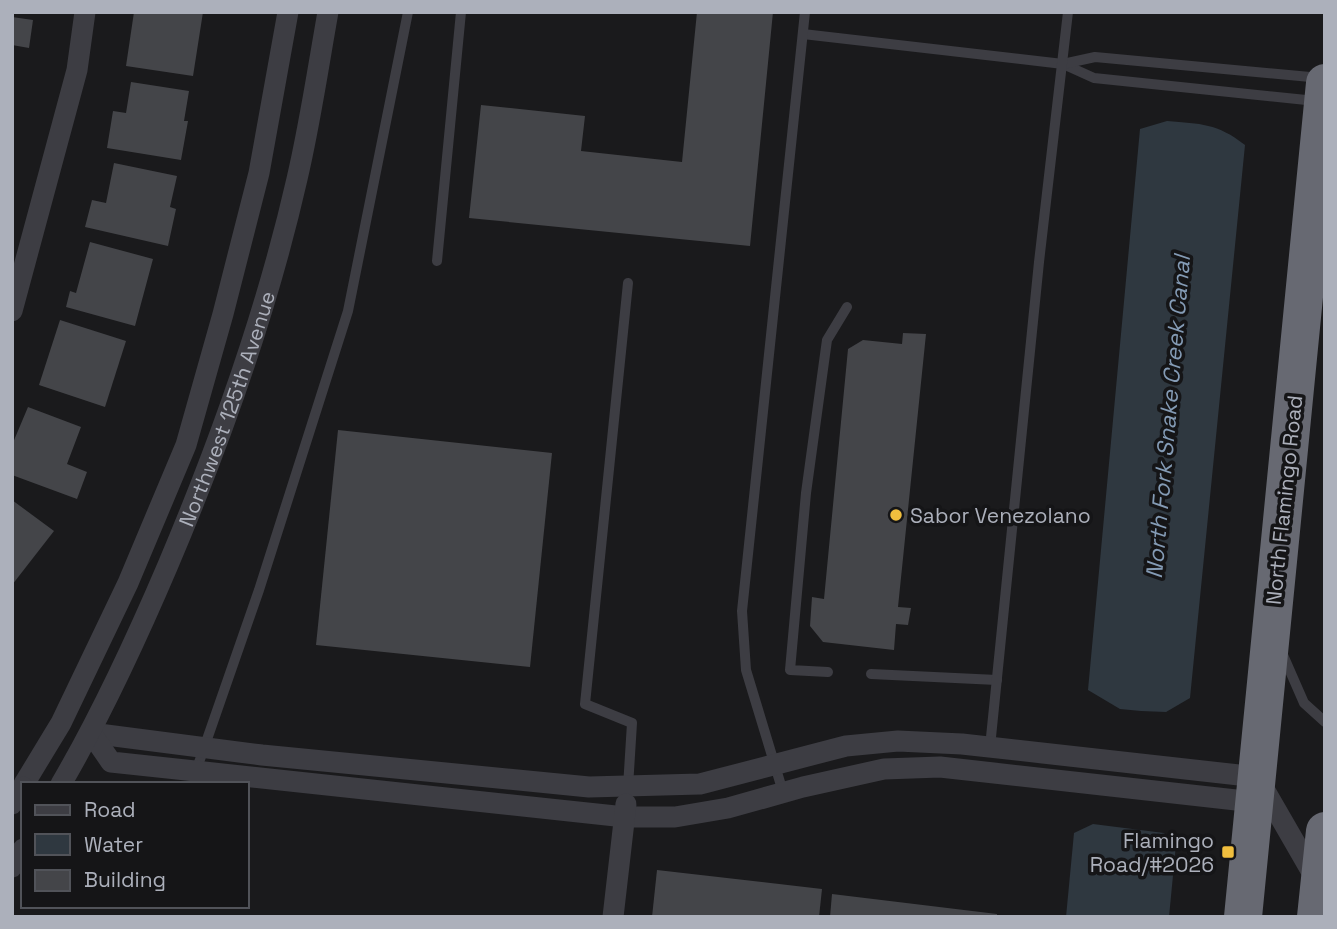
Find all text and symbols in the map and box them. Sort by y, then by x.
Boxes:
water label: North Fork Snake Creek Canal [1139,252,1197,580]
street label: Northwest 125th Avenue [172,288,280,530]
street label: North Flamingo Road [1260,394,1308,606]
place label: Sabor Venezolano [910,502,1091,529]
marker: Sabor Venezolano [888,507,904,523]
legend [21,782,248,908]
text: Road [84,796,136,823]
place label: Flamingo Road/#2026 [1090,827,1214,878]
text: Water [84,831,143,858]
marker: Flamingo Road/#2026 [1220,844,1236,860]
text: Building [84,866,166,893]

